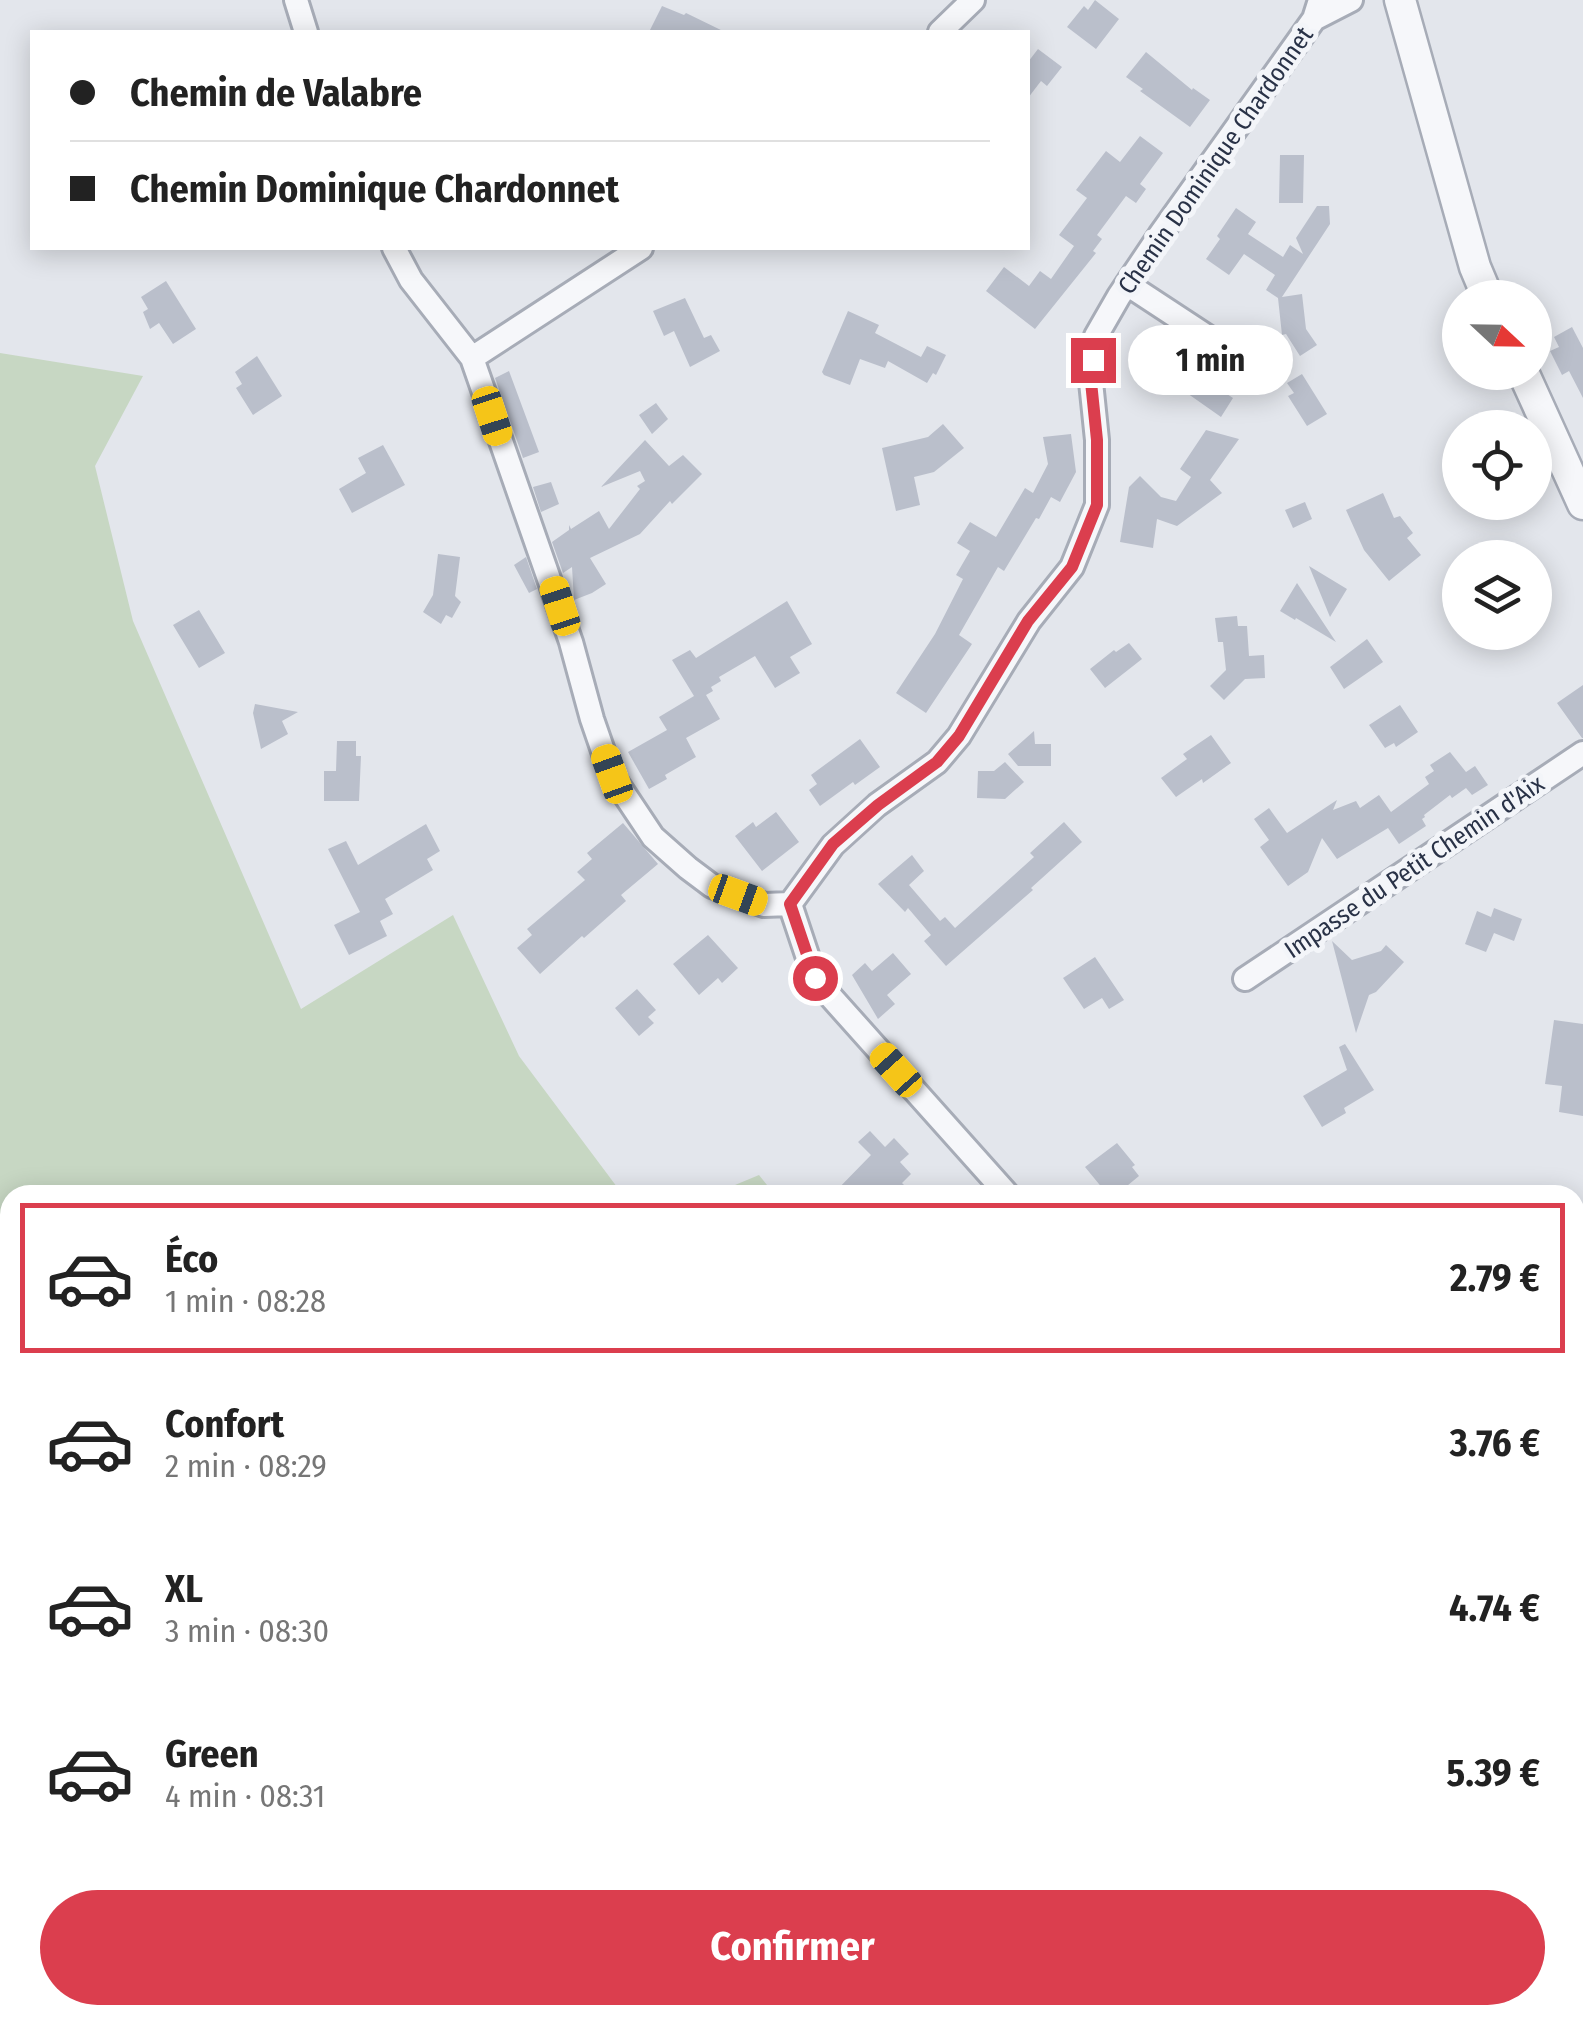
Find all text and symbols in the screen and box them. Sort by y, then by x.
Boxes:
street label: Chemin Dominique Chardonnet [1112,21,1320,300]
text: Chemin de Valabre [130,70,422,116]
text: Chemin Dominique Chardonnet [130,166,619,212]
north arrow [1442,280,1552,390]
map controls [1442,280,1552,650]
callout: 1 min [1128,325,1293,395]
route end [1071,338,1116,383]
text: 1 min [1176,341,1245,379]
car [468,383,516,449]
button: locate [1442,410,1552,520]
button: layers [1442,540,1552,650]
car [536,573,584,639]
car [588,741,636,807]
street label: Impasse du Petit Chemin d'Aix [1279,769,1550,965]
car [705,871,771,919]
route start [793,956,838,1001]
car [865,1038,927,1102]
icon: car [45,1233,135,1323]
text: Éco [165,1236,218,1282]
text: 2.79 € [1450,1255,1540,1301]
text: 1 min · 08:28 [165,1282,326,1320]
icon: car [45,1398,135,1488]
text: Confort [165,1401,284,1447]
text: 3.76 € [1450,1420,1540,1466]
text: 2 min · 08:29 [165,1447,327,1485]
icon: car [45,1563,135,1653]
text: XL [165,1566,203,1612]
text: 4.74 € [1449,1585,1540,1631]
text: 3 min · 08:30 [165,1612,329,1650]
icon: car [45,1728,135,1818]
text: Green [165,1731,259,1777]
text: 5.39 € [1446,1750,1540,1796]
text: 4 min · 08:31 [165,1777,325,1815]
button: Confirmer [40,1890,1545,2005]

